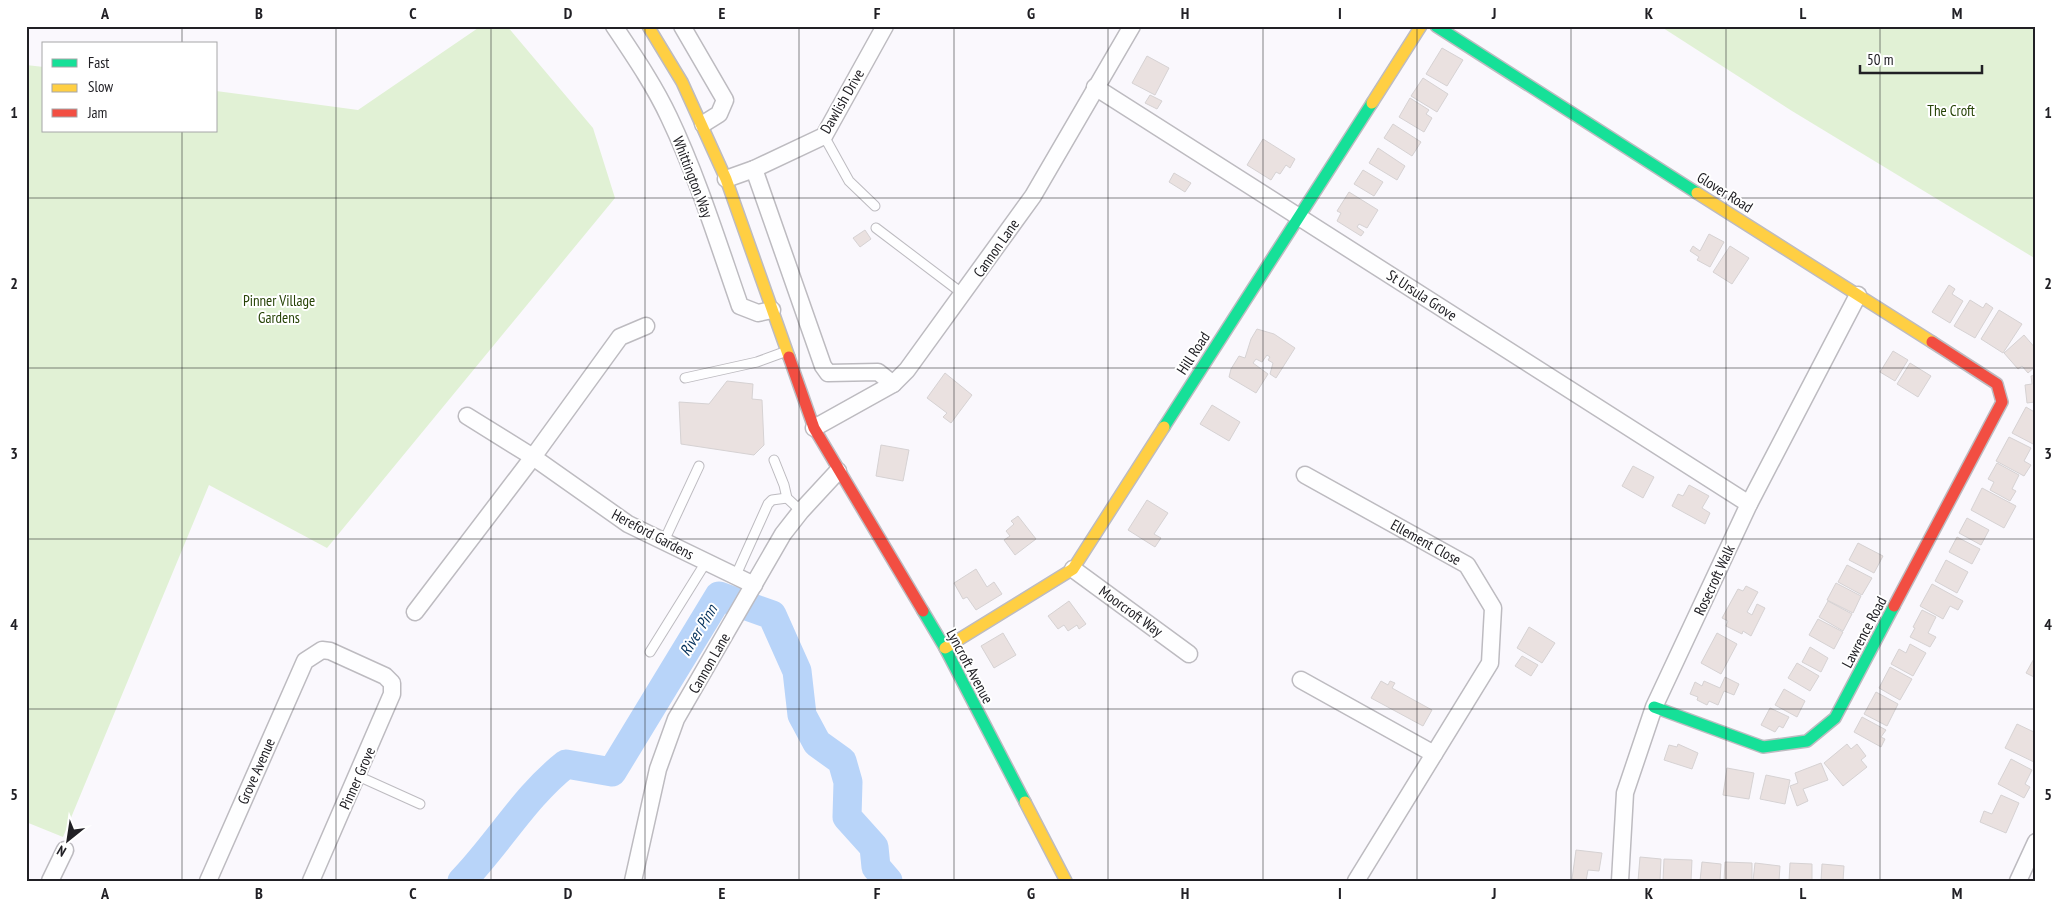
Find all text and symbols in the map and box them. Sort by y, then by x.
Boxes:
text: A [100,3,110,23]
text: B [255,3,263,23]
text: C [409,3,417,23]
text: D [564,3,573,23]
text: E [719,3,726,23]
text: F [874,3,881,23]
text: G [1027,3,1035,23]
text: H [1181,3,1189,23]
text: I [1338,3,1342,23]
text: J [1491,3,1496,23]
text: K [1645,3,1654,23]
text: L [1800,3,1807,23]
text: M [1952,3,1962,23]
legend [42,42,218,132]
scale bar [1860,42,1982,74]
text: 50 m [1867,50,1893,69]
text: Fast [88,53,109,72]
street label: Dawlish Drive [816,65,868,137]
text: Slow [88,77,113,96]
park label: The Croft [1927,101,1975,120]
text: 1 [10,102,18,122]
text: 1 [2044,102,2052,122]
text: Jam [87,103,107,122]
street label: Whittington Way [669,134,717,221]
street label: Glover Road [1694,167,1756,217]
street label: Cannon Lane [969,215,1023,281]
street label: St Ursula Grove [1383,265,1461,325]
text: 2 [10,273,18,293]
text: 2 [2044,273,2052,293]
park label: Pinner Village Gardens [243,291,315,327]
street label: Hill Road [1172,328,1214,378]
text: 3 [10,443,18,463]
text: 3 [2044,443,2052,463]
street label: Hereford Gardens [609,504,697,564]
street label: Ellement Close [1387,515,1465,569]
street label: Rosecroft Walk [1689,542,1739,618]
street label: Moorcroft Way [1095,581,1167,641]
street label: Lawrence Road [1837,593,1891,671]
water label: River Pinn [675,600,722,659]
text: 4 [10,614,18,634]
text: 4 [2044,614,2052,634]
street label: Lyncroft Avenue [942,626,998,706]
street label: Cannon Lane [684,629,734,697]
street label: Grove Avenue [233,735,279,807]
street label: Pinner Grove [335,744,379,812]
text: 5 [10,784,18,804]
text: 5 [2044,784,2052,804]
north arrow [42,814,92,864]
text: N [54,842,69,861]
text: A [100,883,110,903]
text: B [255,883,263,903]
text: C [409,883,417,903]
text: D [564,883,573,903]
text: E [719,883,726,903]
text: F [874,883,881,903]
text: G [1027,883,1035,903]
text: H [1181,883,1189,903]
text: I [1338,883,1342,903]
text: J [1491,883,1496,903]
text: K [1645,883,1654,903]
text: L [1800,883,1807,903]
text: M [1952,883,1962,903]

